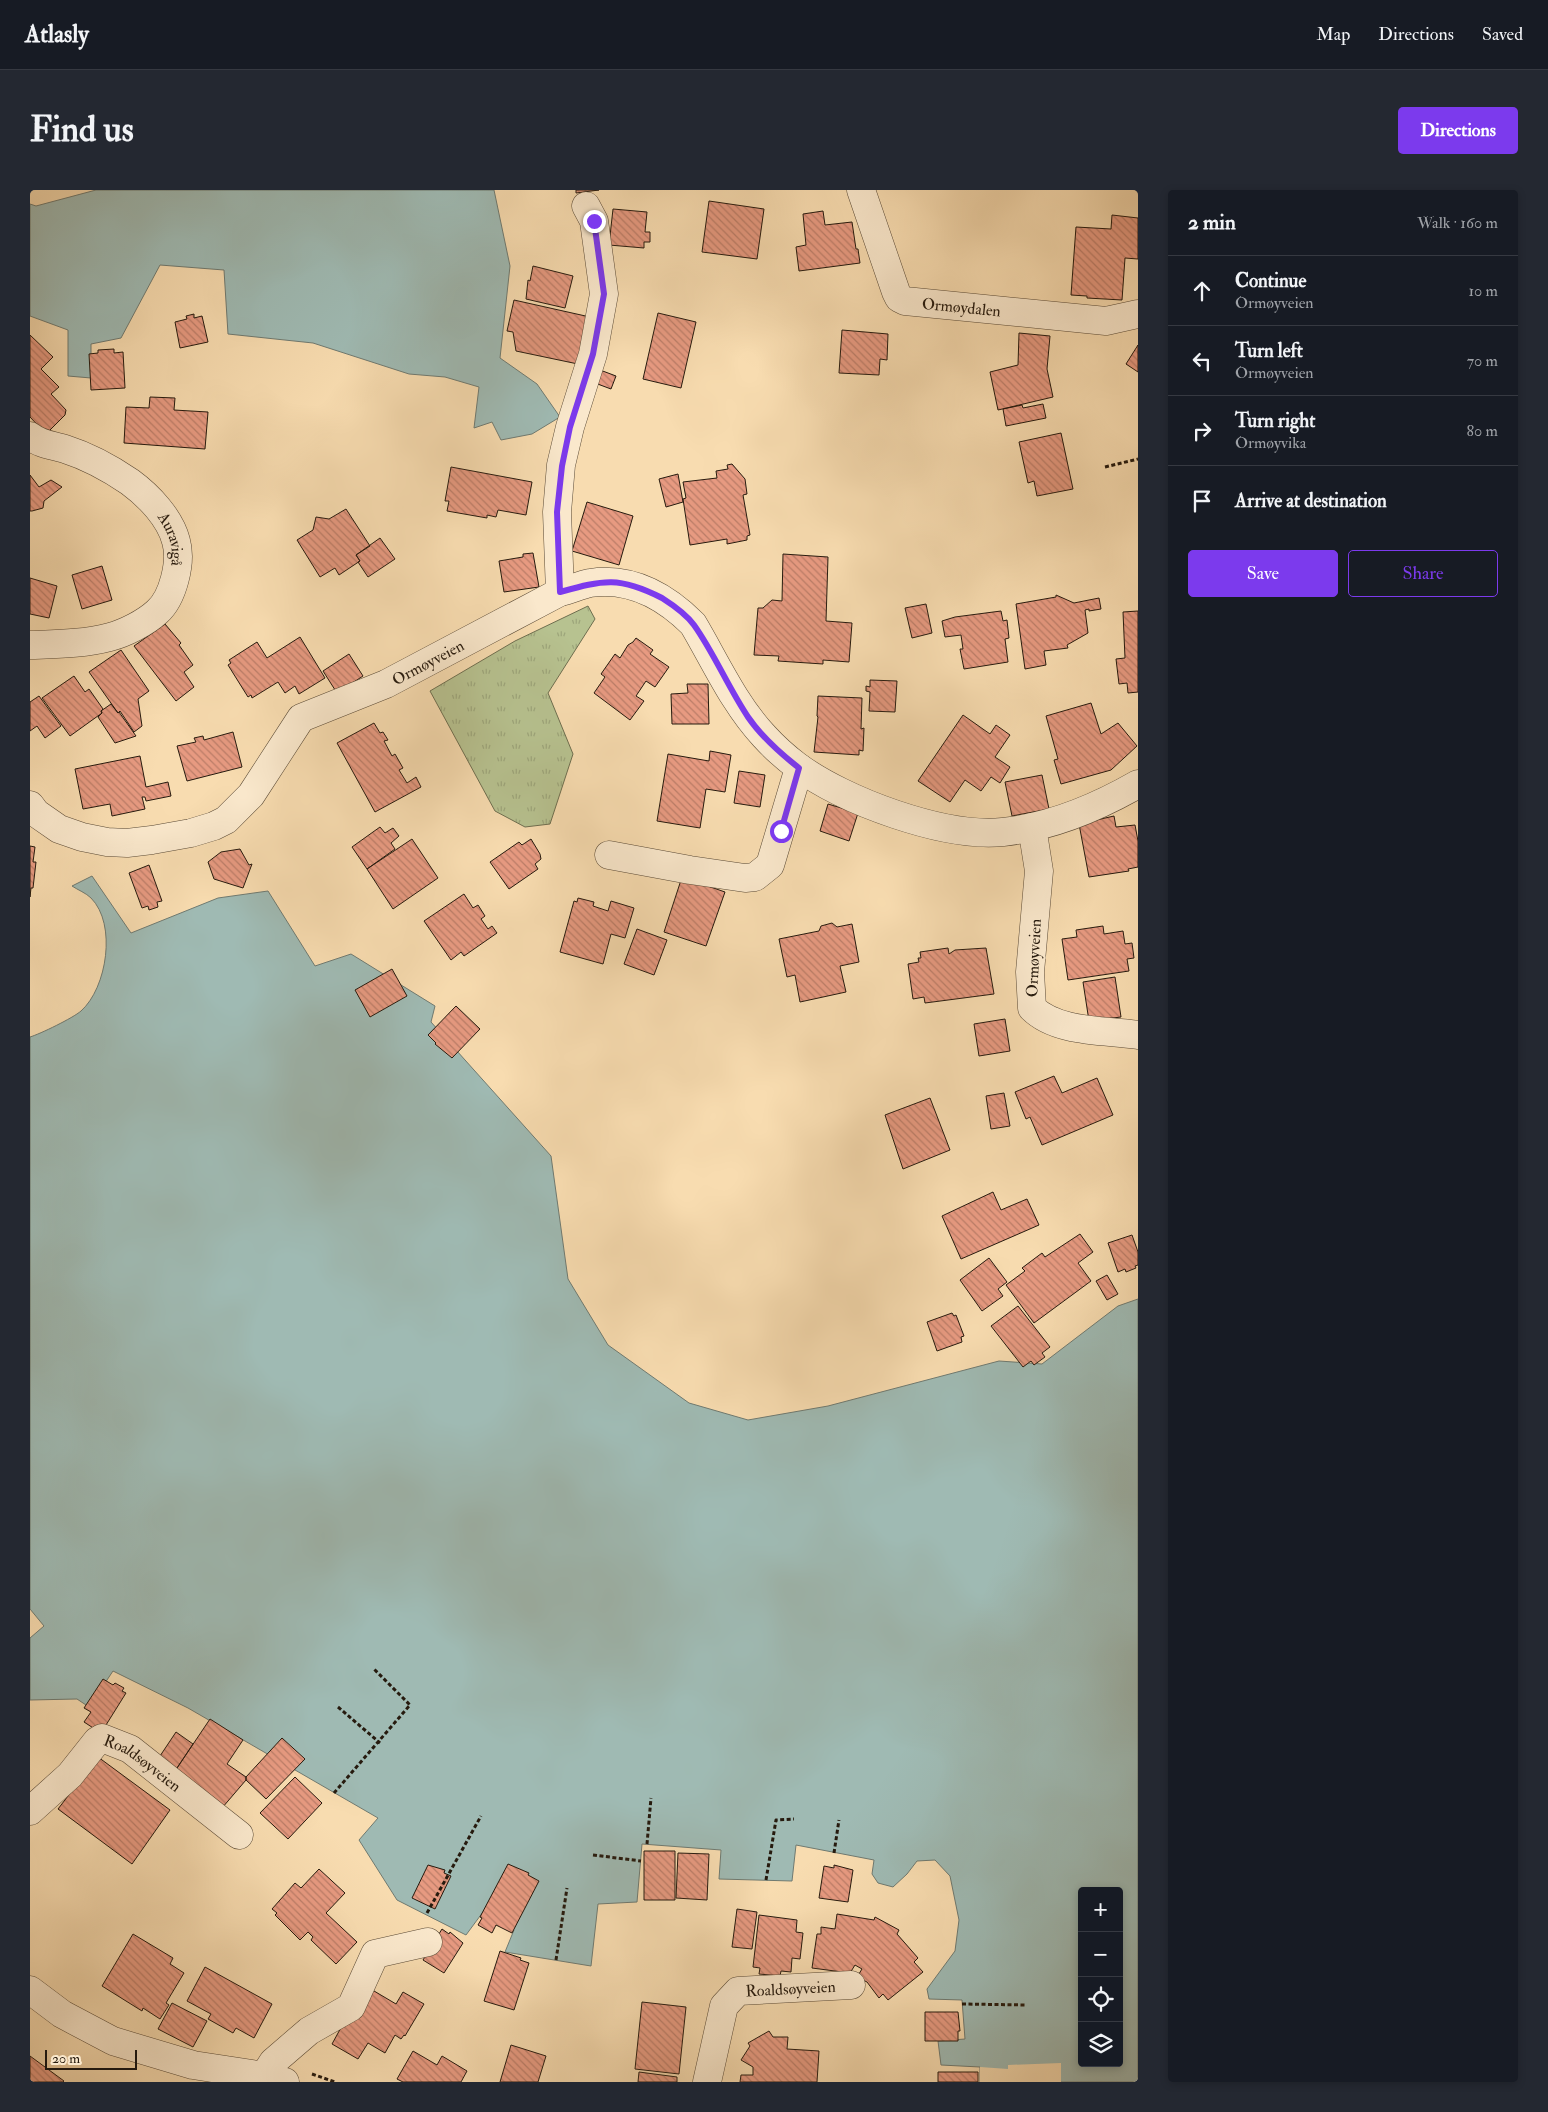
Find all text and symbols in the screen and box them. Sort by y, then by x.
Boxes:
text: Atlasly [25,19,89,50]
text: Map [1317,23,1350,46]
text: Directions [1378,23,1454,46]
text: Saved [1482,23,1523,46]
button: Directions [1398,107,1518,154]
text: Find us [30,108,134,152]
text: 2 min [1188,209,1236,236]
route end [583,210,606,233]
text: Walk · 160 m [1417,213,1498,233]
text: Continue [1235,269,1306,293]
icon: ahead [1188,277,1216,305]
text: 10 m [1468,281,1498,301]
text: Ormøyveien [1235,293,1314,313]
street label: Ormøydalen [921,294,1002,321]
text: Turn left [1235,339,1303,363]
icon: left [1188,347,1216,375]
text: 70 m [1467,351,1498,371]
text: Ormøyveien [1235,363,1314,383]
text: Turn right [1235,409,1315,433]
icon: right [1188,417,1216,445]
text: 80 m [1467,421,1498,441]
text: Ormøyvika [1235,433,1306,453]
icon: arrive [1188,487,1216,515]
text: Arrive at destination [1235,489,1387,513]
street label: Auravigå [152,508,187,567]
button: Save [1188,550,1338,597]
button: Share [1348,550,1498,597]
street label: Ormøyveien [389,636,468,690]
route start [770,820,793,843]
street label: Ormøyveien [1022,918,1046,998]
street label: Roaldsøyveien [101,1731,185,1797]
map controls [1078,1887,1123,2067]
button: + [1078,1887,1123,1932]
button: − [1078,1932,1123,1977]
street label: Roaldsøyveien [745,1977,836,2002]
button: locate [1078,1977,1123,2022]
button: layers [1078,2022,1123,2067]
scale bar [45,2047,138,2070]
text: 20 m [52,2050,80,2067]

